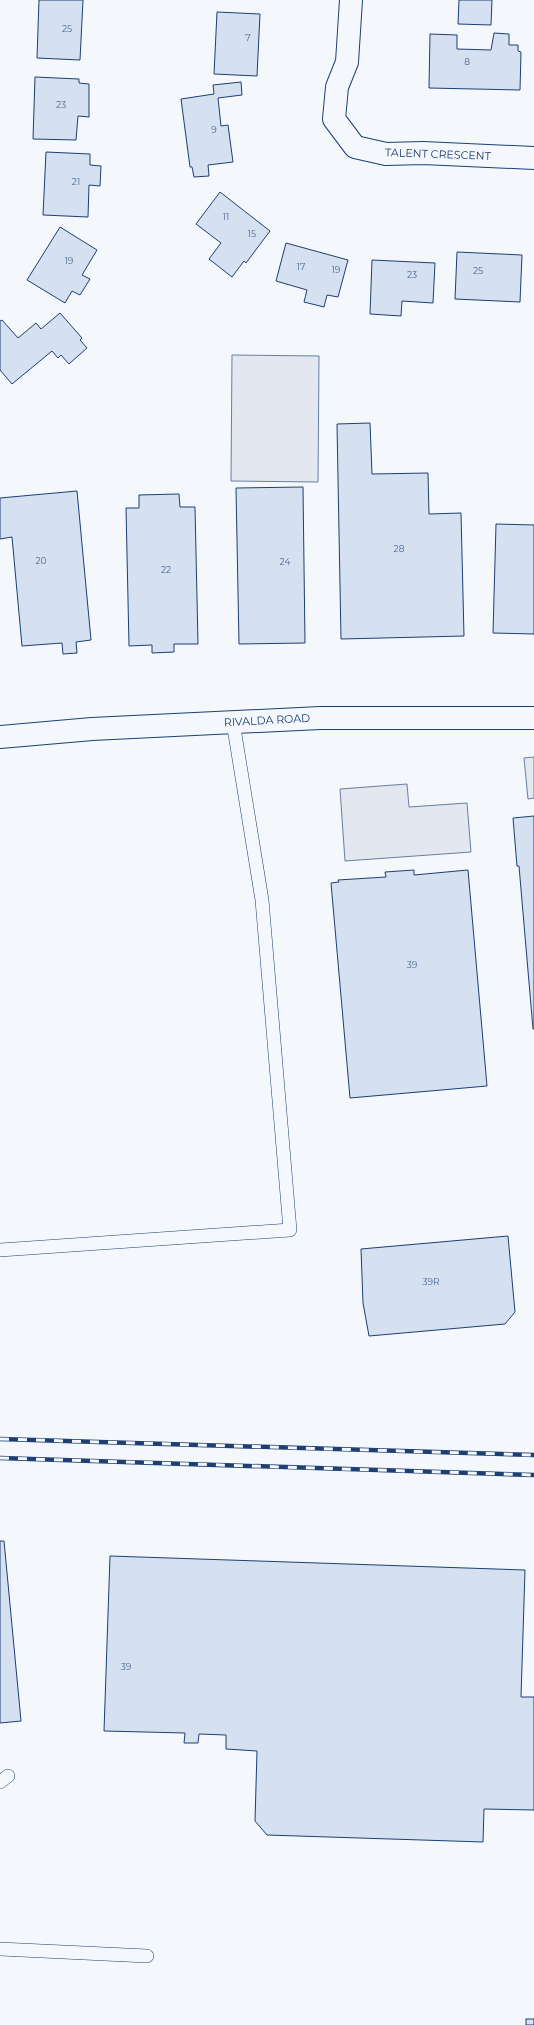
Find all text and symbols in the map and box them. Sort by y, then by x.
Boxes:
house number: 25 [62,23,72,34]
house number: 7 [245,32,251,43]
house number: 8 [464,56,470,67]
house number: 23 [56,99,66,110]
house number: 9 [211,124,217,135]
street label: TALENT CRESCENT [385,145,492,163]
house number: 21 [72,176,80,187]
house number: 11 [223,211,229,222]
house number: 15 [248,228,256,239]
house number: 19 [65,255,74,266]
house number: 17 [297,261,305,272]
house number: 19 [332,264,341,275]
house number: 25 [473,265,483,276]
house number: 23 [407,269,417,280]
house number: 28 [394,543,405,554]
house number: 20 [35,555,47,566]
house number: 24 [280,556,290,567]
house number: 22 [161,564,171,575]
street label: RIVALDA ROAD [223,711,311,729]
house number: 39 [407,959,418,970]
house number: 39R [422,1276,440,1287]
house number: 39 [121,1661,132,1672]

